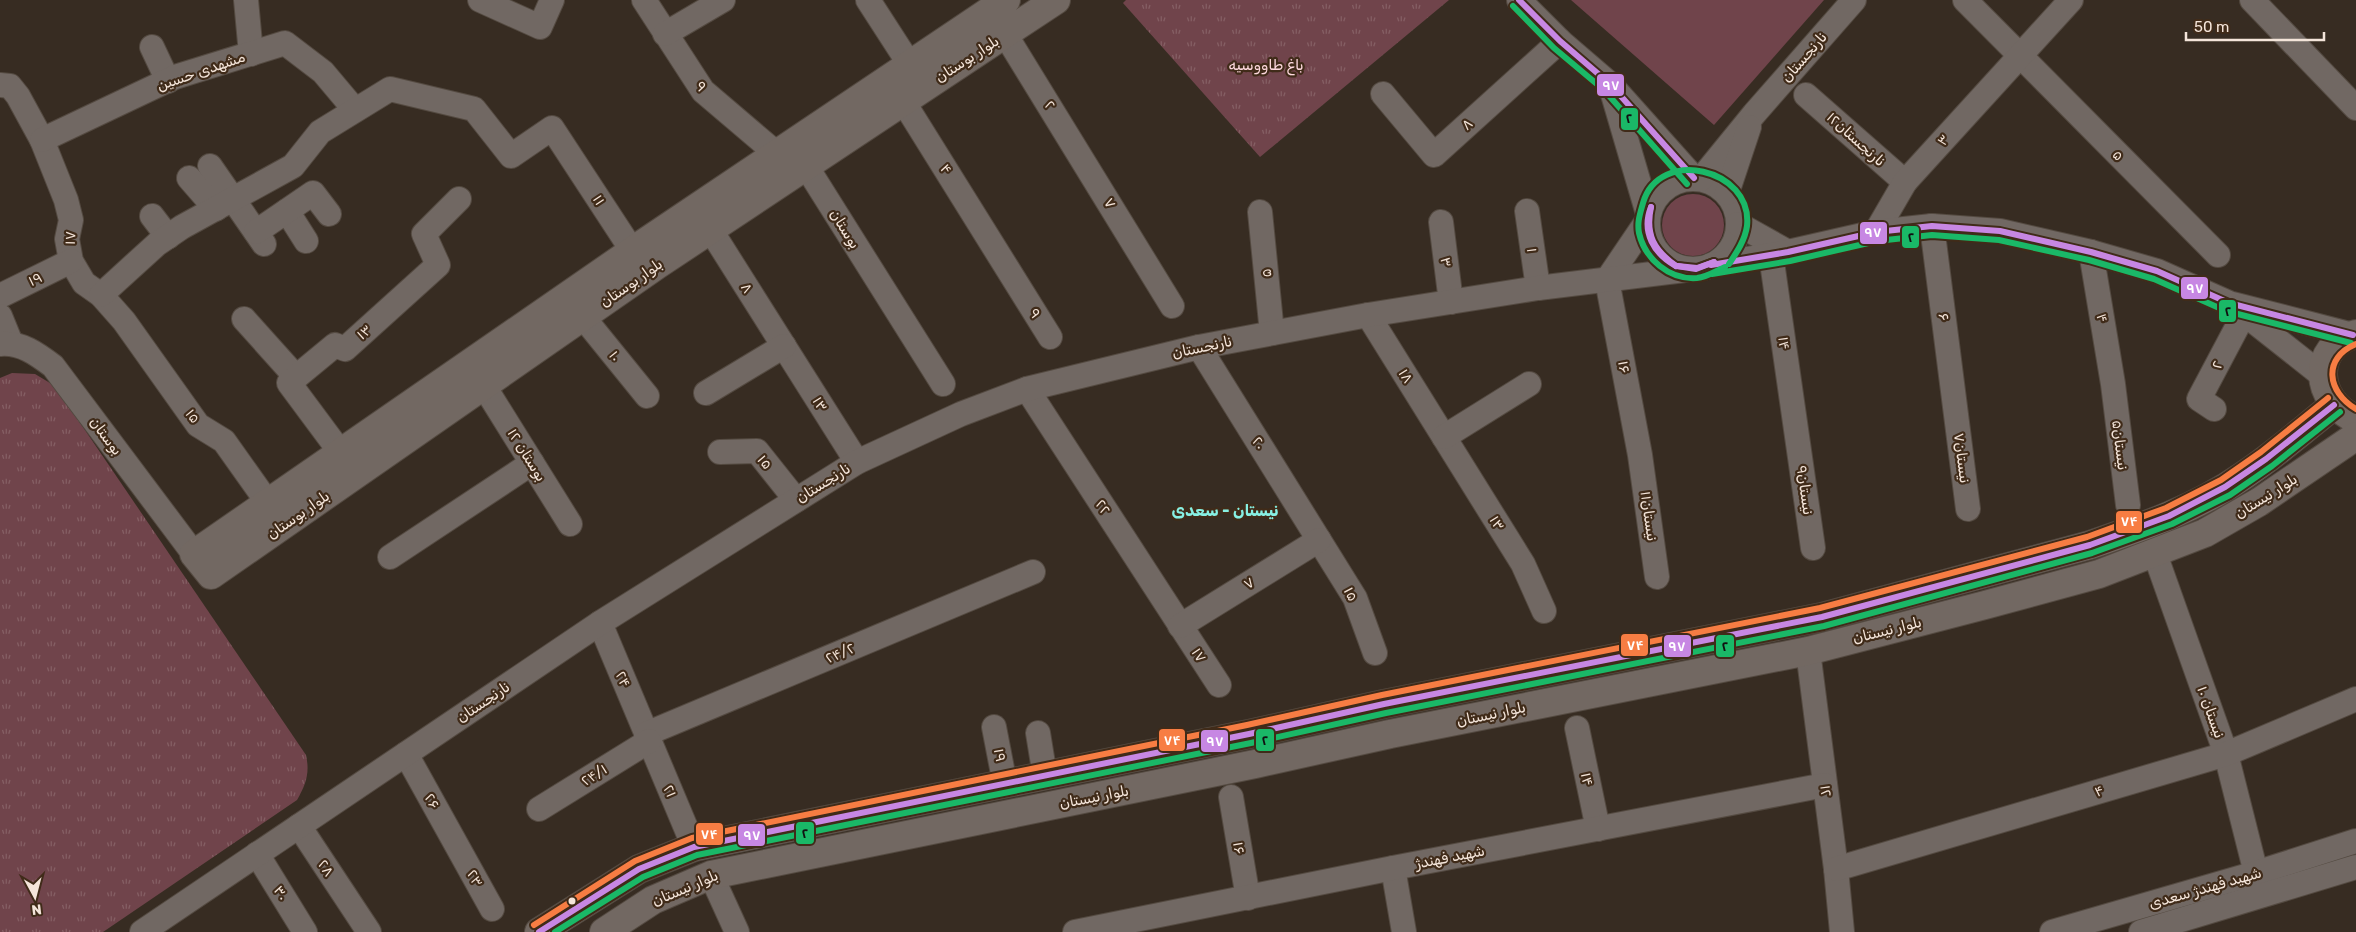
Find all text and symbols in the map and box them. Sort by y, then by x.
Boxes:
scale bar [2186,10,2324,42]
text: 50 m [2194,18,2229,36]
street label: نارنجستان [1777,28,1831,86]
street label: بلوار بوستان [932,32,1002,86]
street label: مشهدی حسین [155,47,247,95]
park label: باغ طاووسیه [1228,56,1304,76]
line badge: ۹۷ [1596,73,1625,97]
street label: ۹ [691,77,711,95]
text: ۹۷ [1602,77,1620,94]
street label: ۲ [1040,97,1060,113]
line badge: ۲ [1620,107,1639,131]
street label: ۱۲نارنجستان [1823,108,1889,170]
text: ۲ [1626,110,1633,127]
street label: ۸ [1457,114,1477,134]
street label: ۳ [1933,130,1953,150]
street label: ۵ [2108,145,2128,165]
street label: ۴ [936,161,956,177]
street label: ۱۱ [589,191,609,209]
street label: ۷ [1100,194,1120,212]
street label: بوستان [826,206,864,252]
line badge: ۹۷ [1859,221,1888,245]
text: ۹۷ [1864,224,1882,241]
line badge: ۲ [1901,225,1920,249]
text: ۲ [1908,229,1915,246]
street label: ۱۷ [61,231,79,245]
street label: ۱ [1523,246,1541,254]
street label: بلوار بوستان [596,255,666,311]
street label: ۳ [1436,256,1456,268]
street label: ۵ [1257,267,1275,279]
street label: ۱۹ [25,268,45,290]
line badge: ۹۷ [2180,276,2209,300]
street label: ۸ [737,279,757,297]
text: ۹۷ [2186,280,2204,297]
line badge: ۲ [2218,299,2237,323]
text: ۲ [2225,303,2232,320]
street label: ۹ [1025,305,1045,321]
street label: ۶ [1935,312,1953,322]
street label: ۴ [2092,312,2112,324]
street label: ۱۳ [353,321,375,343]
street label: نارنجستان [1170,332,1234,362]
street label: ۱۴ [1774,335,1794,351]
street label: ۱۰ [605,347,625,365]
street label: ۲ [2207,358,2227,372]
street label: ۱۶ [1614,359,1634,375]
street label: ۱۸ [1395,365,1417,387]
street label: ۱۳ [809,393,831,415]
street label: ۱۵ [182,405,204,427]
street label: بوستان [86,413,126,459]
street label: ۵نیستان [2108,419,2132,471]
street label: بوستان ۱۲ [504,425,550,485]
street label: ۷نیستان [1950,432,1974,484]
street label: ۲۰ [1248,433,1270,453]
street label: ۱۵ [754,451,776,473]
street label: نارنجستان [792,459,854,507]
street label: ۹نیستان [1793,464,1817,516]
street label: بلوار نیستان [2231,470,2301,522]
street label: بلوار بوستان [263,487,333,543]
street label: ۱۱نیستان [1637,490,1661,542]
street label: ۲۲ [1091,496,1115,518]
district label: نیستان - سعدی [1171,501,1279,520]
line badge: ۷۴ [2115,510,2143,534]
street label: ۱۳ [1486,512,1508,534]
text: ۷۴ [2120,513,2138,530]
street label: ۷ [1240,573,1258,593]
street label: ۱۵ [1340,584,1362,604]
street label: بلوار نیستان [1851,613,1923,647]
line badge: ۷۴ [1620,633,1649,657]
line badge: ۹۷ [1663,634,1692,658]
line badge: ۲ [1715,634,1735,658]
text: ۷۴ [1626,637,1644,654]
text: ۹۷ [1668,638,1686,655]
text: ۲ [1722,638,1729,655]
street label: ۲۴/۲ [822,639,858,667]
street label: ۱۷ [1188,644,1210,666]
street label: ۲۴ [612,668,634,690]
street label: نارنجستان [453,678,513,726]
street label: نیستان ۱۰ [2193,683,2229,741]
street label: بلوار نیستان [1455,698,1527,730]
line badge: ۷۴ [1158,728,1186,752]
line badge: ۲ [1255,728,1275,752]
line badge: ۹۷ [1200,729,1229,753]
text: ۷۴ [1163,732,1181,749]
text: ۲ [1262,732,1269,749]
text: ۹۷ [1206,733,1224,750]
street label: ۱۹ [990,747,1010,763]
street label: ۲۴/۱ [578,760,610,790]
street label: ۱۴ [1577,771,1597,787]
street label: بلوار نیستان [1058,781,1130,813]
street label: ۴ [2092,781,2106,801]
street label: ۲۱ [659,782,681,800]
street label: ۱۲ [1816,784,1836,798]
street label: ۲۶ [420,790,444,812]
line badge: ۲ [795,821,815,845]
line badge: ۷۴ [695,822,724,846]
line badge: ۹۷ [737,823,766,847]
text: ۲ [802,825,809,842]
text: ۷۴ [700,826,718,843]
text: ۹۷ [743,827,761,844]
street label: ۱۶ [1229,840,1249,856]
street label: شهید فهندژ [1413,841,1486,873]
street label: ۲۸ [314,856,338,880]
street label: شهید فهندژ سعدی [2147,863,2263,913]
street label: ۲۳ [463,866,487,890]
street label: بلوار نیستان [649,866,721,910]
north arrow [10,872,60,922]
street label: ۳۰ [270,882,292,904]
unlabelled marker [567,896,577,906]
text: N [30,900,43,918]

